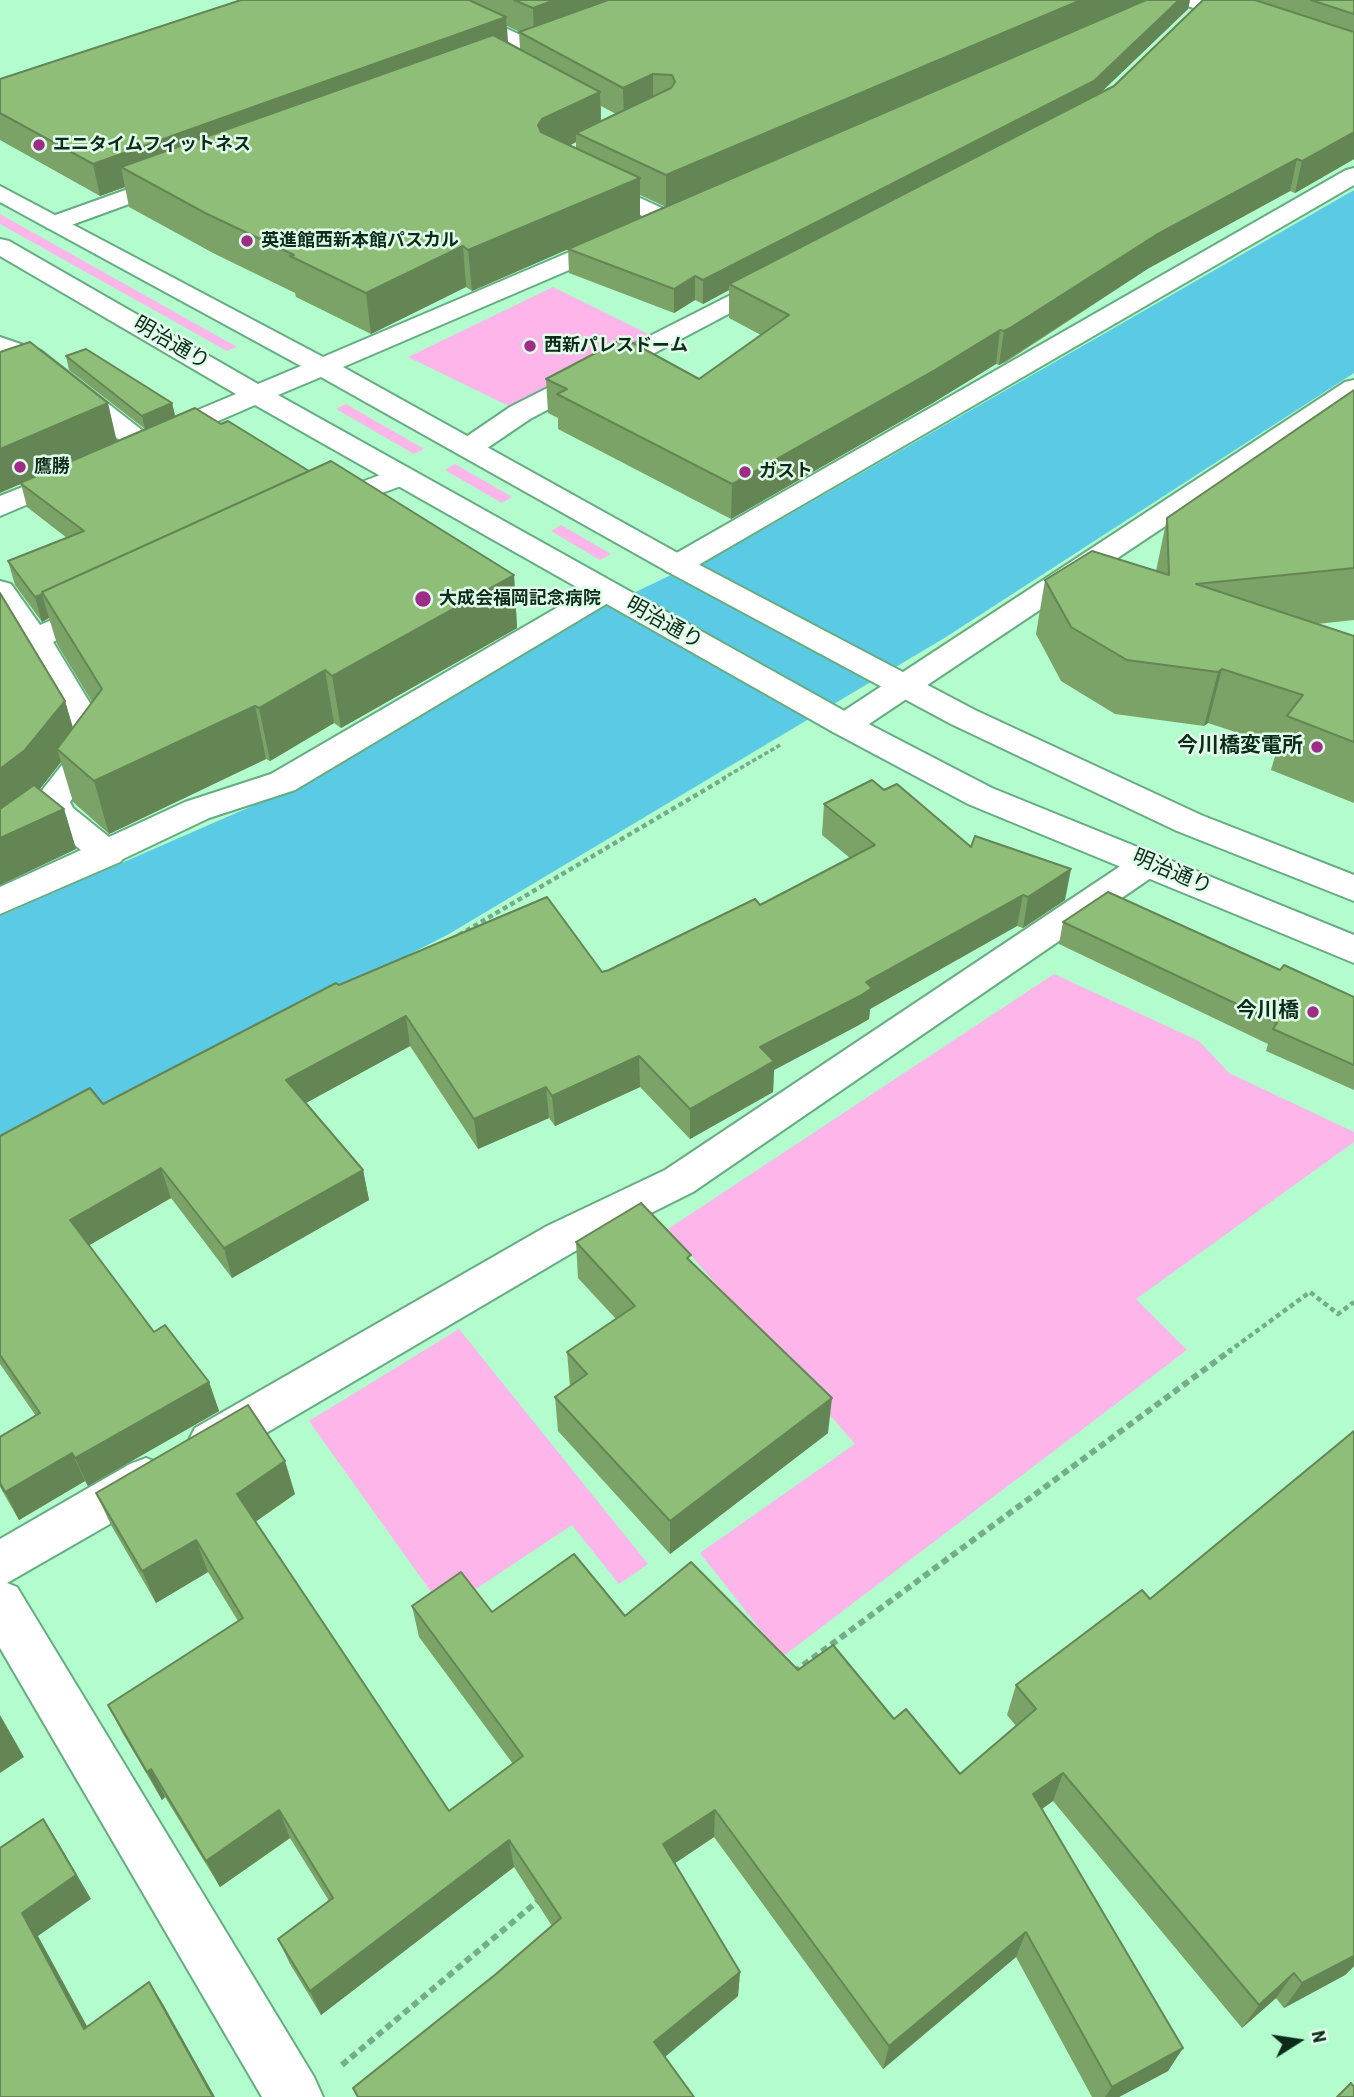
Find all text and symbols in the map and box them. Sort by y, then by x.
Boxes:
place label: エニタイムフィットネス [53,134,251,156]
marker: エニタイムフィットネス [31,137,47,153]
place label: 英進館西新本館パスカル [261,230,459,252]
marker: 英進館西新本館パスカル [239,233,255,249]
street label: 明治通り [128,312,214,376]
place label: 西新パレスドーム [544,335,688,357]
marker: 西新パレスドーム [522,338,538,354]
place label: 鷹勝 [34,456,70,478]
marker: 鷹勝 [12,459,28,475]
place label: ガスト [759,461,813,483]
marker: ガスト [737,464,753,480]
place label: 大成会福岡記念病院 [439,588,601,610]
marker: 大成会福岡記念病院 [413,589,433,609]
street label: 明治通り [621,593,707,655]
place label: 今川橋変電所 [1177,734,1303,760]
marker: 今川橋変電所 [1309,739,1325,755]
street label: 明治通り [1128,845,1216,901]
place label: 今川橋 [1236,999,1299,1025]
marker: 今川橋 [1305,1004,1321,1020]
north arrow [1263,2006,1333,2076]
text: N [1307,2028,1331,2045]

